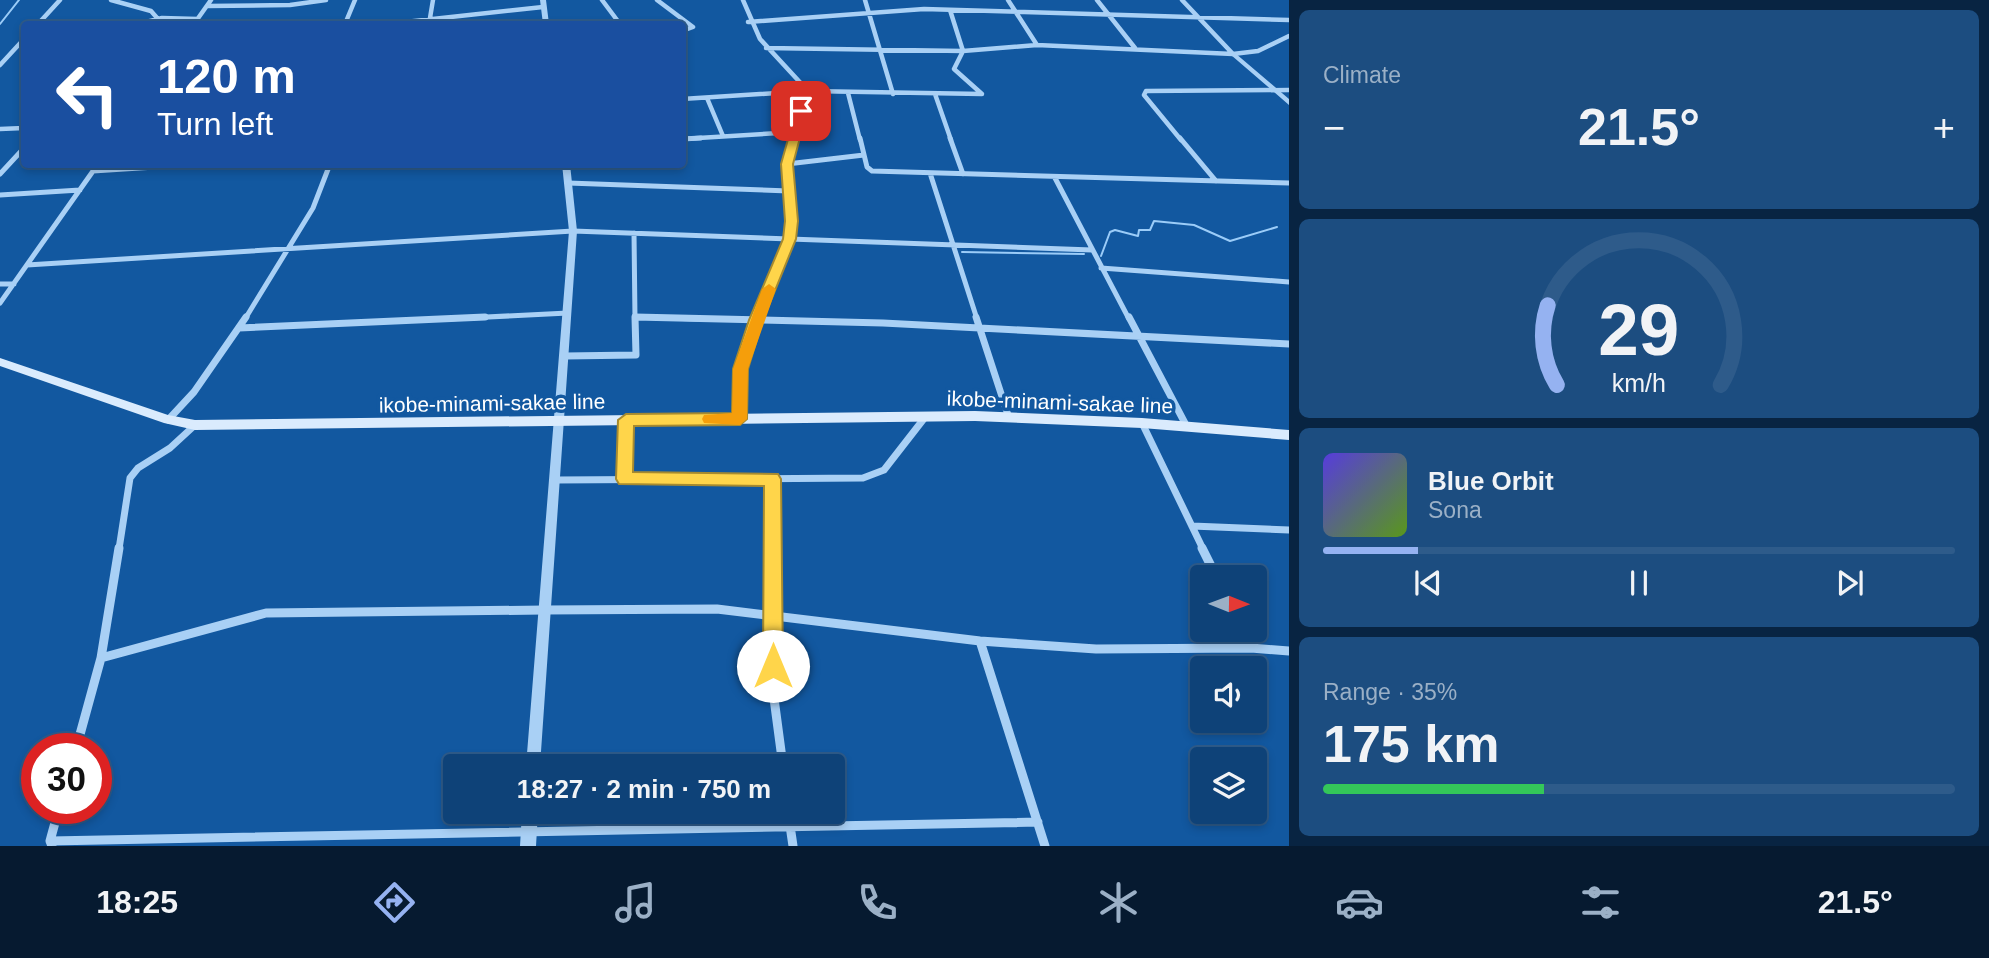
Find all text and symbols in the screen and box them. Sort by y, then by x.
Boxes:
icon: left [42,49,133,140]
text: 120 m [157,49,296,103]
text: Climate [1323,62,1401,88]
pin [771,81,831,141]
icon: arrive [782,92,820,130]
text: 21.5° [1578,98,1700,156]
text: Turn left [157,106,273,142]
text: − [1323,107,1345,149]
text: + [1933,107,1955,149]
text: 29 [1599,289,1679,370]
text: km/h [1612,368,1666,396]
street label: ikobe-minami-sakae line [946,387,1174,417]
street label: ikobe-minami-sakae line [379,390,605,416]
text: Blue Orbit [1428,466,1554,496]
text: Sona [1428,497,1482,523]
icon: previous [1409,564,1447,602]
icon: pause [1620,564,1658,602]
icon: next [1831,564,1869,602]
north arrow [1190,565,1267,642]
map controls [1190,565,1267,824]
position arrow [736,629,810,703]
button: sound [1190,656,1267,733]
text: Range · 35% [1323,679,1457,705]
text: 175 km [1323,715,1499,773]
speed limit sign: 30 [21,733,112,824]
button: layers [1190,747,1267,824]
text: 18:27 · 2 min · 750 m [517,774,771,804]
icon: directions [370,878,419,927]
icon: music [611,878,660,927]
icon: phone [853,878,902,927]
icon: climate [1094,878,1143,927]
icon: car [1335,878,1384,927]
icon: filters [1576,878,1625,927]
text: 18:25 [96,884,178,920]
text: 21.5° [1818,884,1893,920]

